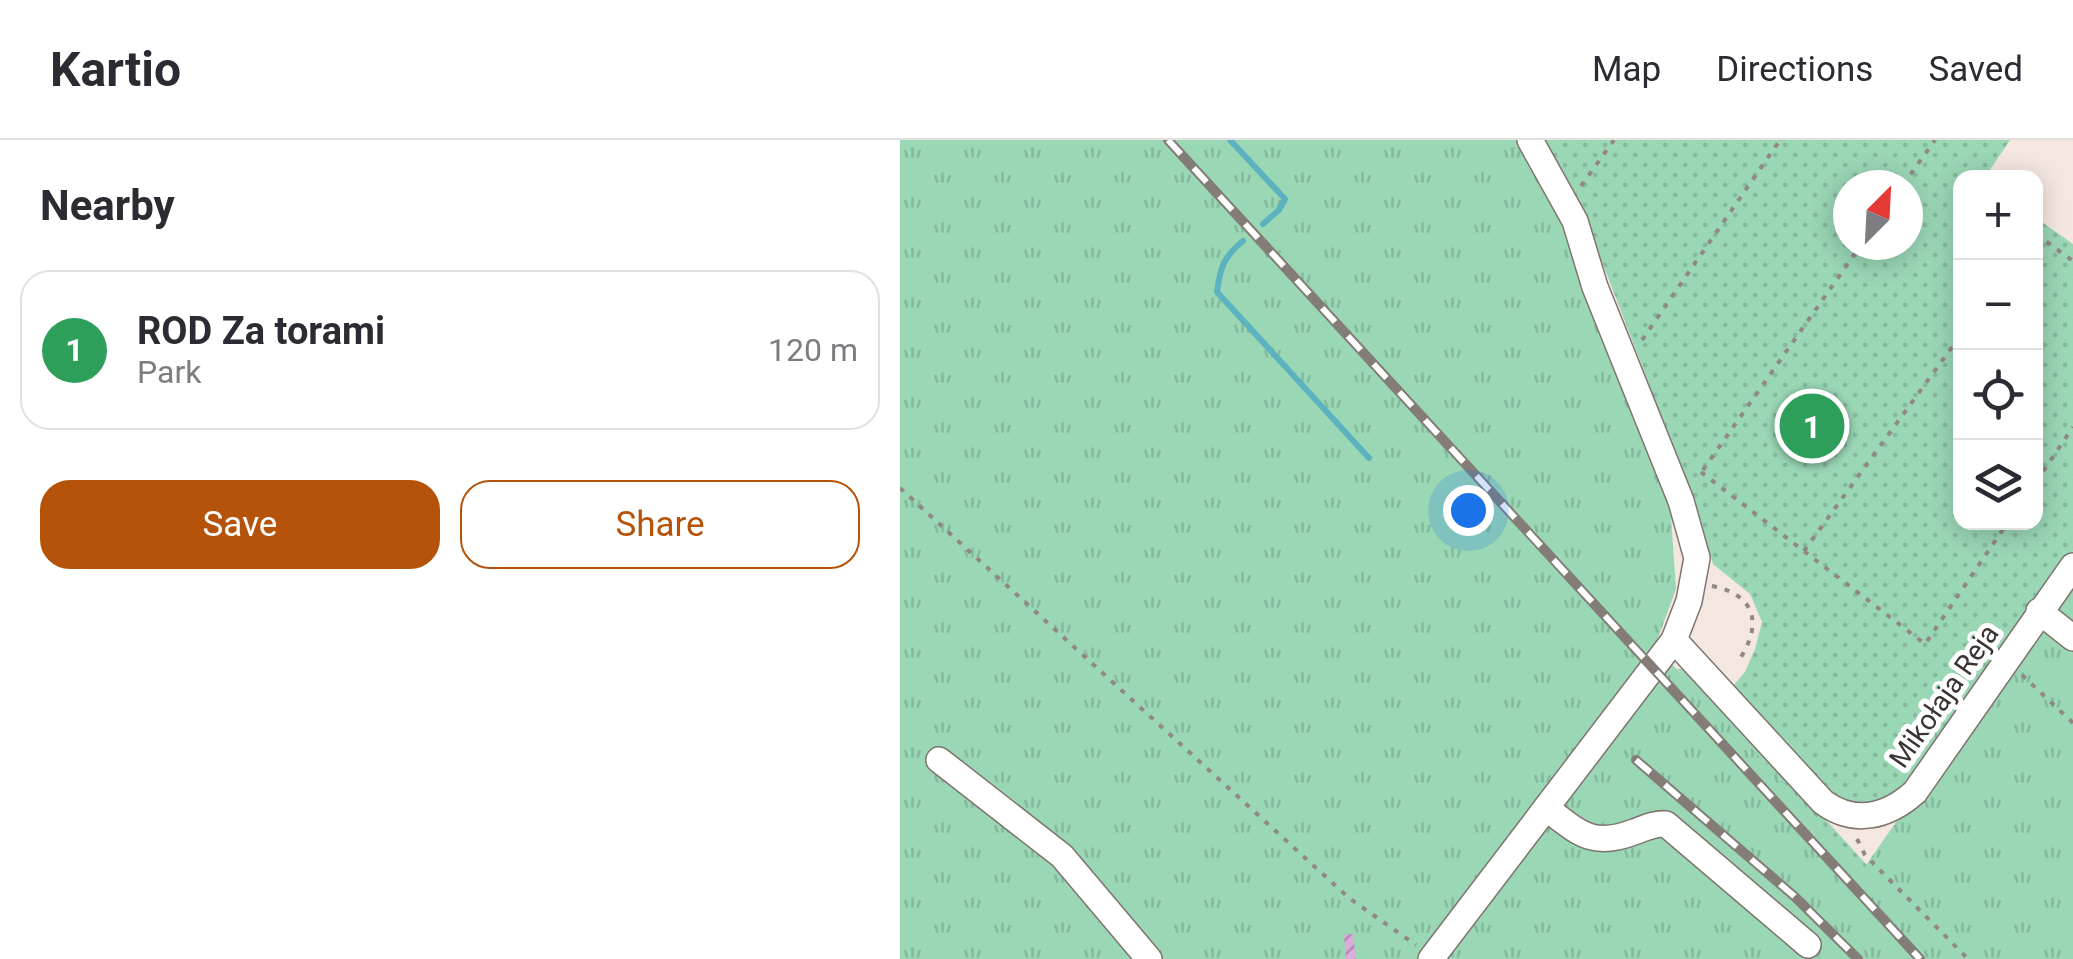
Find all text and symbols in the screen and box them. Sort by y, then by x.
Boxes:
text: Kartio [50,41,181,98]
text: Map [1592,49,1661,90]
text: Directions [1716,49,1873,90]
text: Saved [1928,49,2023,90]
north arrow [1833,170,1923,260]
map controls [1953,170,2043,530]
button: + [1953,170,2043,260]
text: Nearby [40,181,175,230]
button: − [1953,260,2043,350]
text: ROD Za torami [137,309,385,353]
text: 1 [65,331,84,369]
text: 120 m [768,331,858,369]
button: locate [1953,350,2043,440]
text: Park [137,353,201,391]
pin: 1 [1780,388,1844,464]
button: layers [1953,440,2043,530]
button: Save [40,480,440,569]
button: Share [460,480,860,569]
your location [1443,485,1494,536]
street label: Mikołaja Reja [1883,618,2005,774]

